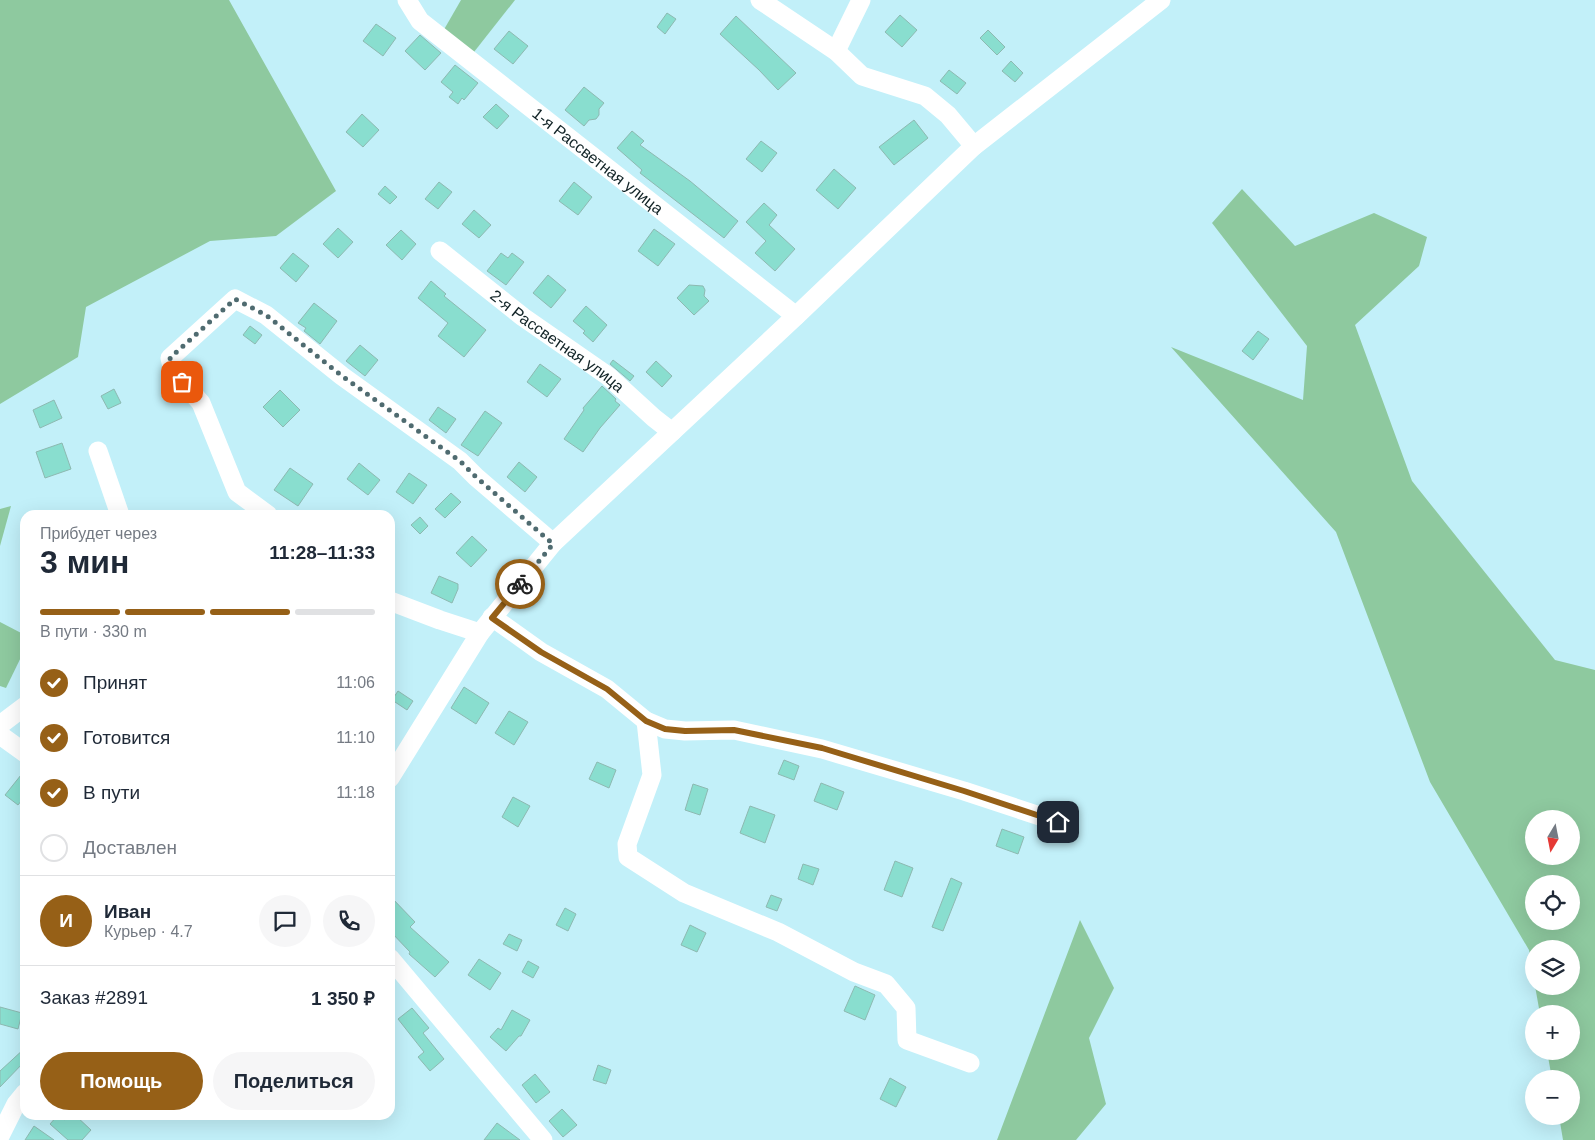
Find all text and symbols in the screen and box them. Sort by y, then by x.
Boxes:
street label: 1-я Рассветная улица [529,105,667,218]
street label: 2-я Рассветная улица [487,287,628,396]
pin [161,361,203,403]
icon: bag [168,368,196,396]
text: Прибудет через [40,525,157,542]
text: 11:28–11:33 [269,542,375,563]
text: 3 мин [40,544,129,580]
courier [495,559,545,609]
icon: bike [506,570,534,598]
text: В пути · 330 m [40,623,147,640]
icon: check [40,669,68,697]
text: Принят [83,672,147,693]
text: 11:06 [336,674,375,691]
icon: check [40,724,68,752]
text: Готовится [83,727,170,748]
text: 11:10 [336,729,375,746]
icon: check [40,779,68,807]
text: В пути [83,782,140,803]
text: 11:18 [336,784,375,801]
pin [1037,801,1079,843]
icon: home [1044,808,1072,836]
north arrow [1525,810,1580,865]
map controls [1525,810,1580,1125]
text: Доставлен [83,837,177,858]
button: locate [1525,875,1580,930]
button: chat [259,895,311,947]
button: phone [323,895,375,947]
text: Иван [104,901,151,922]
text: И [59,910,73,931]
text: Курьер · 4.7 [104,923,193,940]
button: layers [1525,940,1580,995]
text: Заказ #2891 [40,987,148,1008]
text: 1 350 ₽ [311,988,375,1009]
button: + [1525,1005,1580,1060]
button: Помощь [40,1052,203,1110]
button: Поделиться [213,1052,375,1110]
button: − [1525,1070,1580,1125]

